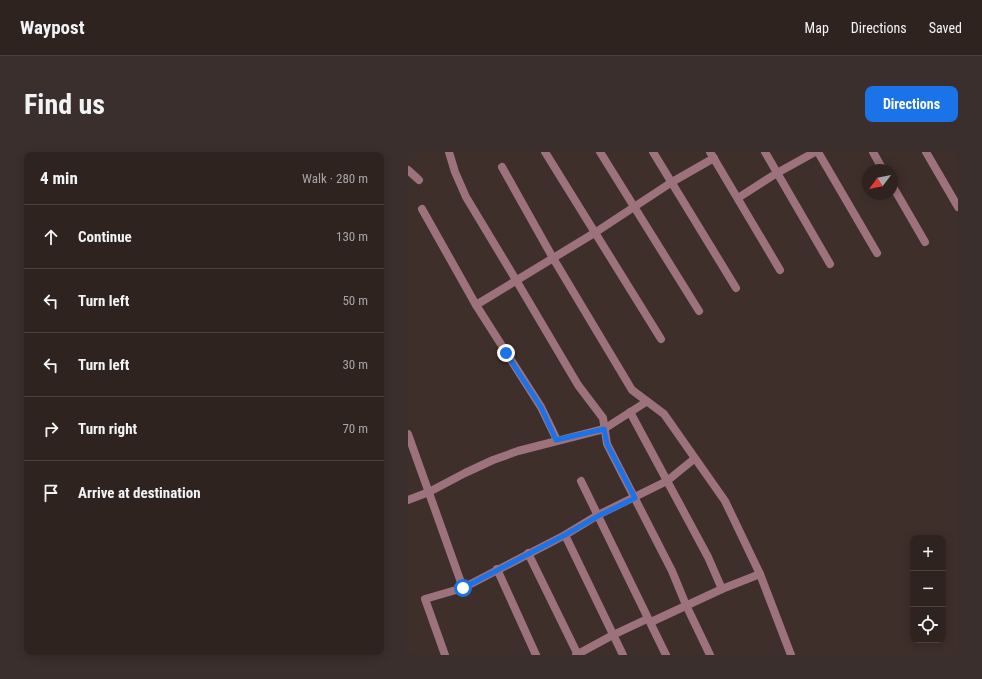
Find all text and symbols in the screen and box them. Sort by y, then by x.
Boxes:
text: Waypost [20,16,85,39]
text: Map [805,20,829,36]
text: Directions [851,20,907,36]
text: Saved [929,20,962,36]
button: Directions [865,86,958,122]
text: Find us [24,88,105,121]
north arrow [862,164,898,200]
text: 4 min [40,168,78,188]
text: Walk · 280 m [302,171,368,186]
icon: ahead [40,226,62,248]
text: Continue [78,228,132,246]
text: 130 m [336,229,368,244]
icon: left [40,290,62,312]
text: Turn left [78,292,129,310]
text: 50 m [342,293,368,308]
route end [497,344,515,362]
icon: left [40,354,62,376]
text: Turn left [78,356,129,374]
text: 30 m [342,357,368,372]
icon: right [40,418,62,440]
text: Turn right [78,420,137,438]
text: 70 m [342,421,368,436]
icon: arrive [40,482,62,504]
text: Arrive at destination [78,484,201,502]
map controls [910,535,946,643]
button: + [910,535,946,571]
button: − [910,571,946,607]
route start [454,579,472,597]
button: locate [910,607,946,643]

